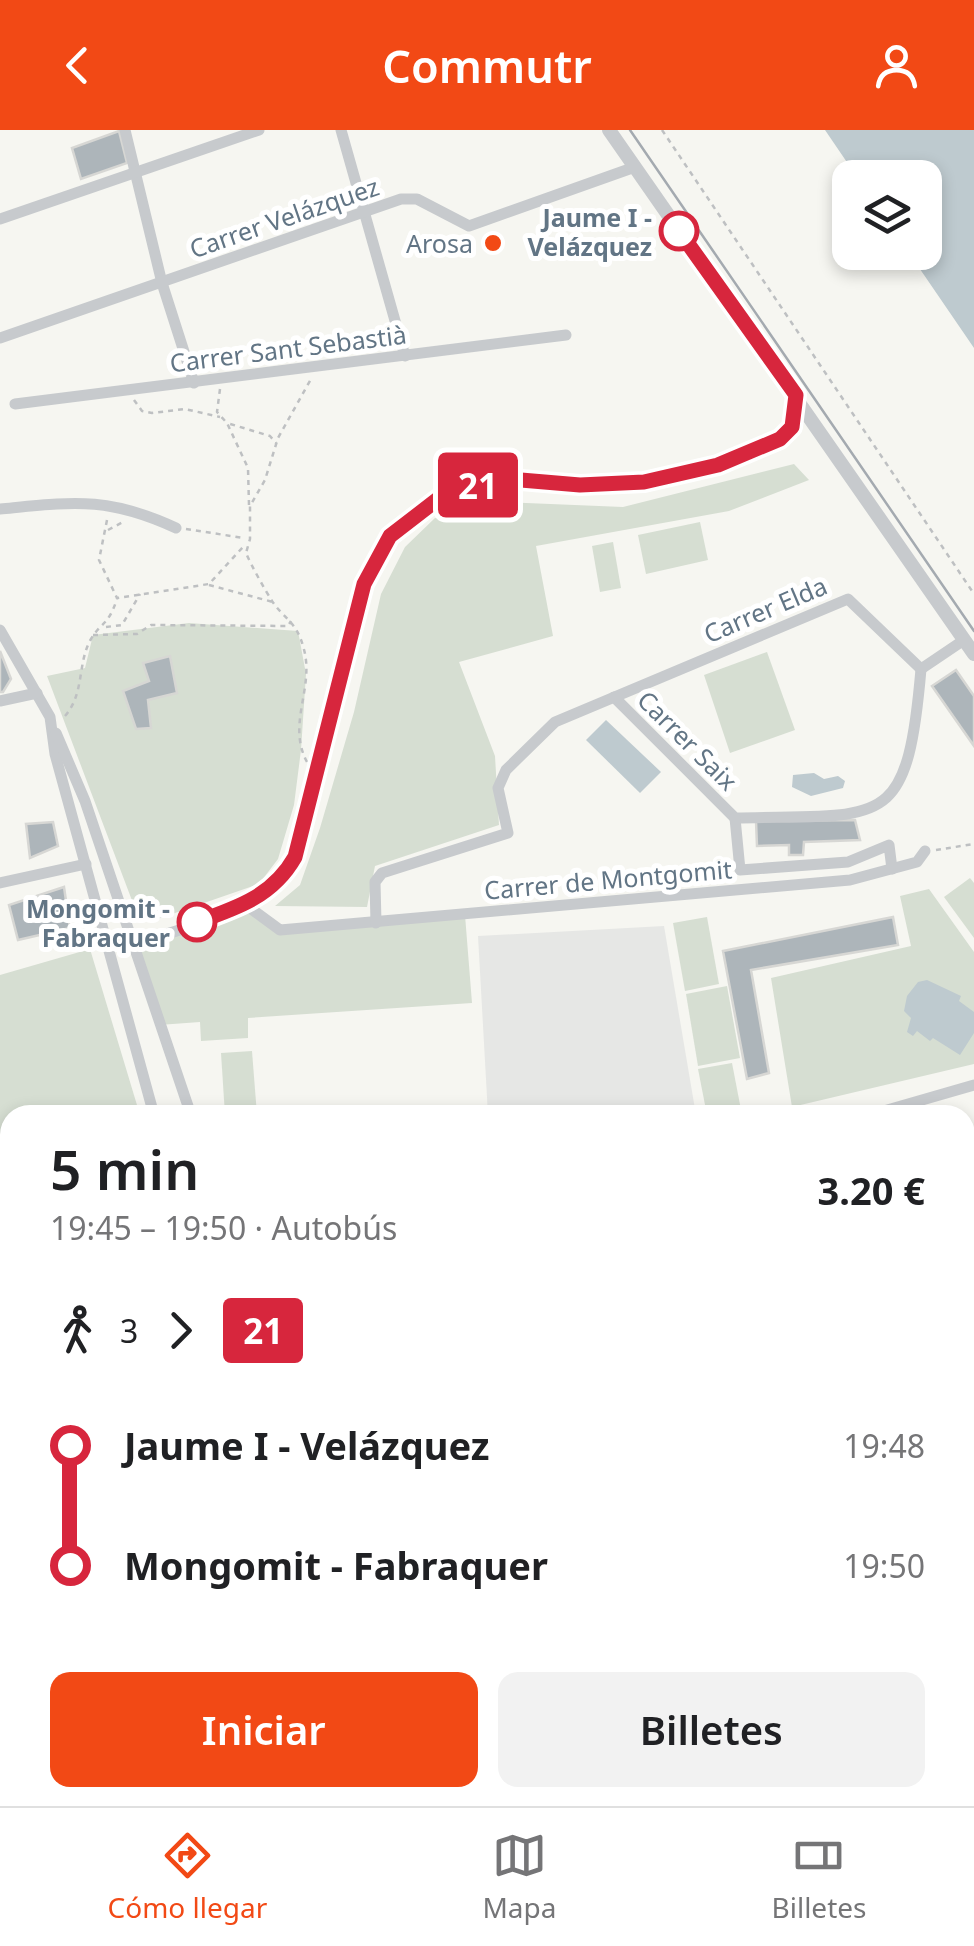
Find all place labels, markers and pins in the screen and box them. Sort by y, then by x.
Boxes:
place label: Jaume I - Velázquez [528,200,652,263]
marker: Jaume I - Velázquez [660,212,698,250]
place label: Arosa [406,226,473,260]
marker: Arosa [482,232,504,254]
place label: Mongomit - Fabraquer [26,891,170,954]
marker: Mongomit - Fabraquer [178,903,216,941]

